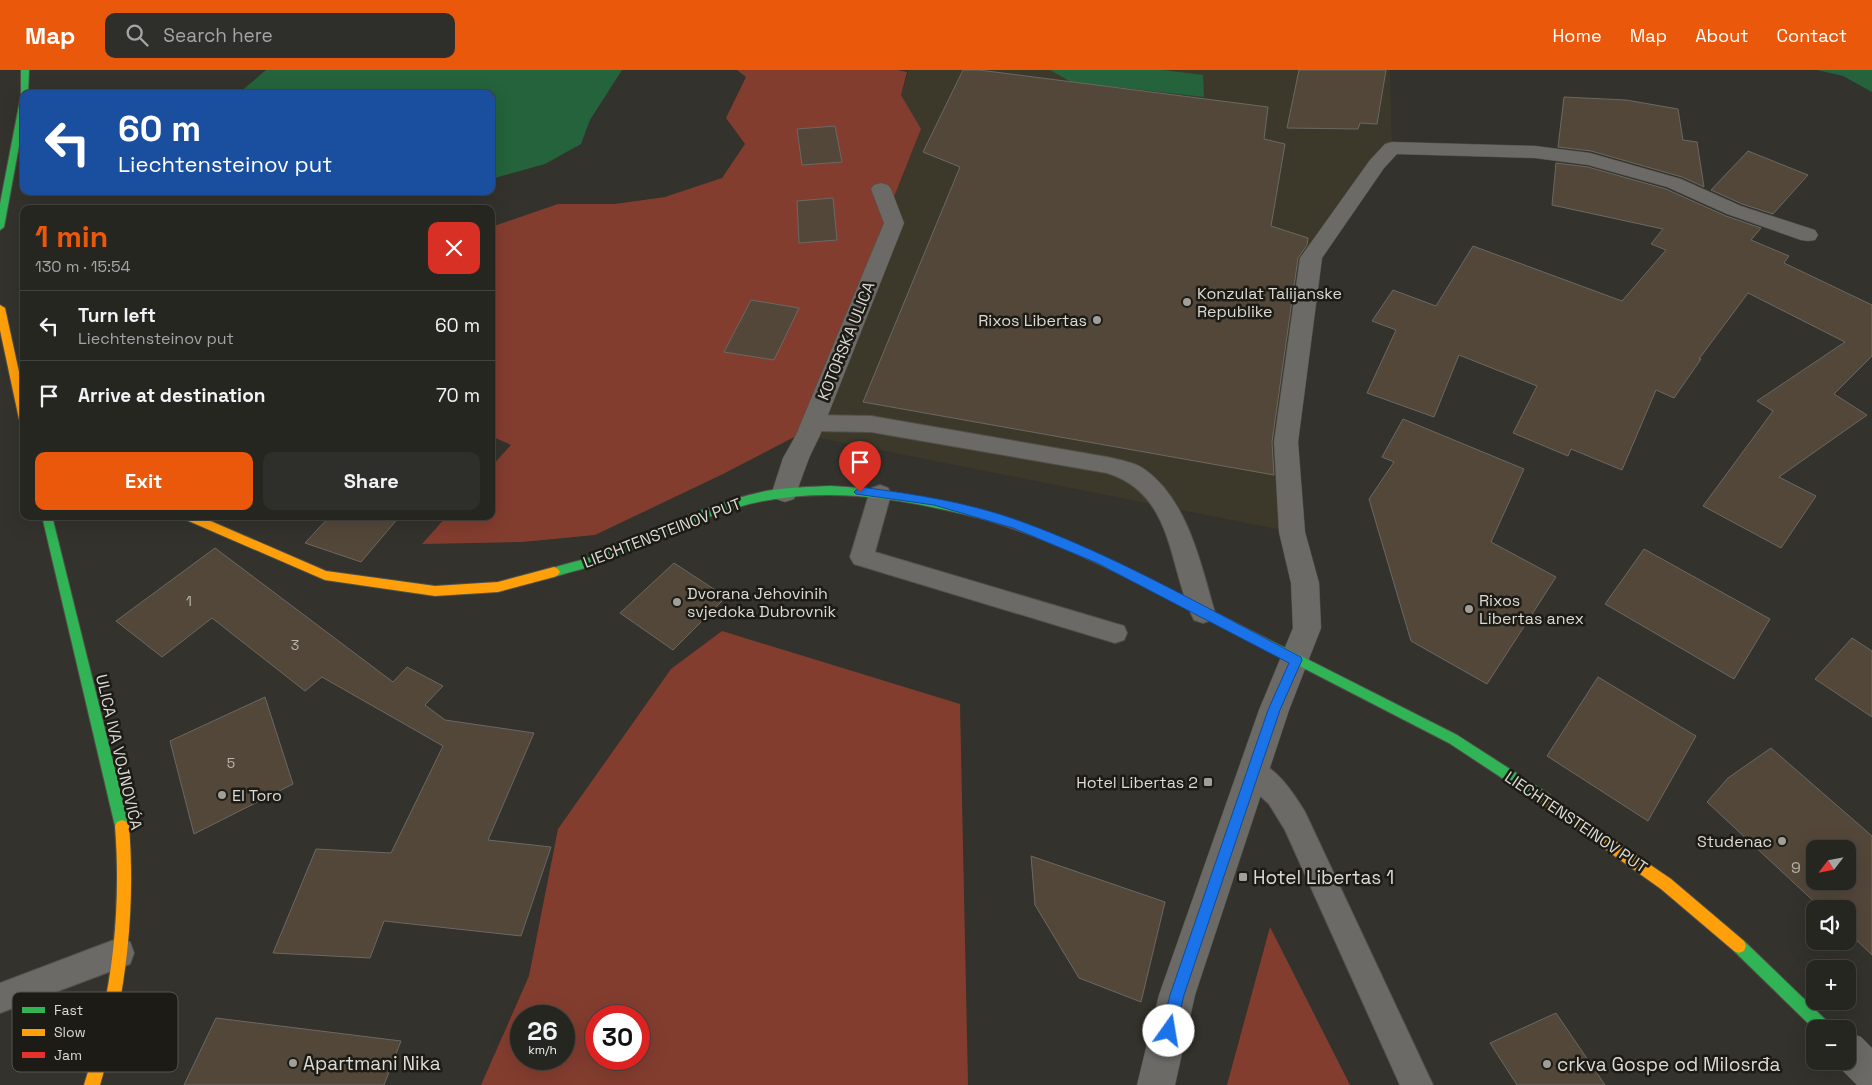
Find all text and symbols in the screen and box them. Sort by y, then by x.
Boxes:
search box [105,13,455,58]
text: Map [25,20,75,51]
icon: search [123,21,151,49]
text: Search here [163,23,273,48]
text: Home [1553,24,1602,47]
text: Map [1630,24,1667,47]
text: About [1695,24,1749,47]
text: Contact [1777,24,1847,47]
text: 60 m [118,107,201,151]
icon: left [35,110,100,175]
text: Liechtensteinov put [118,150,332,178]
text: 1 min [35,217,108,256]
button: close [428,222,480,274]
text: 130 m · 15:54 [35,256,131,277]
street label: KOTORSKA ULICA [813,279,879,403]
place label: Konzulat Talijanske Republike [1197,283,1342,322]
marker: Konzulat Talijanske Republike [1181,296,1193,308]
text: Turn left [78,303,156,328]
place label: Rixos Libertas [978,310,1087,331]
icon: left [35,312,63,340]
text: 60 m [435,313,480,338]
marker: Rixos Libertas [1091,314,1103,326]
text: Liechtensteinov put [78,328,234,349]
icon: arrive [35,382,63,410]
text: Arrive at destination [78,383,266,408]
text: 70 m [436,383,480,408]
pin [839,441,881,492]
icon: arrive [846,448,874,476]
button: Exit [35,452,253,510]
button: Share [263,452,480,510]
street label: LIECHTENSTEINOV PUT [580,493,744,573]
place label: Dvorana Jehovinih svjedoka Dubrovnik [687,583,836,622]
place label: Rixos Libertas anex [1479,590,1584,629]
house number: 1 [186,592,192,610]
marker: Dvorana Jehovinih svjedoka Dubrovnik [671,596,683,608]
marker: Rixos Libertas anex [1463,603,1475,615]
house number: 3 [291,636,299,654]
street label: ULICA IVA VOJNOVIĆA [91,672,147,832]
house number: 5 [227,754,235,772]
street label: LIECHTENSTEINOV PUT [1501,766,1651,878]
place label: Hotel Libertas 2 [1076,772,1198,793]
marker: Hotel Libertas 2 [1202,776,1214,788]
place label: El Toro [232,785,282,806]
marker: El Toro [216,789,228,801]
place label: Studenac [1697,831,1772,852]
marker: Studenac [1776,835,1788,847]
north arrow [1806,840,1856,890]
map controls [1806,840,1856,1070]
house number: 9 [1791,857,1801,878]
place label: Hotel Libertas 1 [1253,865,1394,890]
marker: Hotel Libertas 1 [1237,871,1249,883]
button: sound [1806,900,1856,950]
button: + [1806,960,1856,1010]
legend [12,992,178,1072]
text: Fast [54,1001,83,1019]
position arrow [1142,1004,1194,1056]
speed limit sign: 30 [585,1005,650,1070]
text: 26 [527,1015,558,1047]
button: − [1806,1020,1856,1070]
text: Slow [54,1023,86,1041]
text: km/h [528,1042,557,1058]
text: Jam [54,1046,82,1064]
place label: Apartmani Nika [303,1051,441,1076]
place label: crkva Gospe od Milosrđa [1557,1052,1781,1077]
marker: Apartmani Nika [287,1057,299,1069]
marker: crkva Gospe od Milosrđa [1541,1058,1553,1070]

